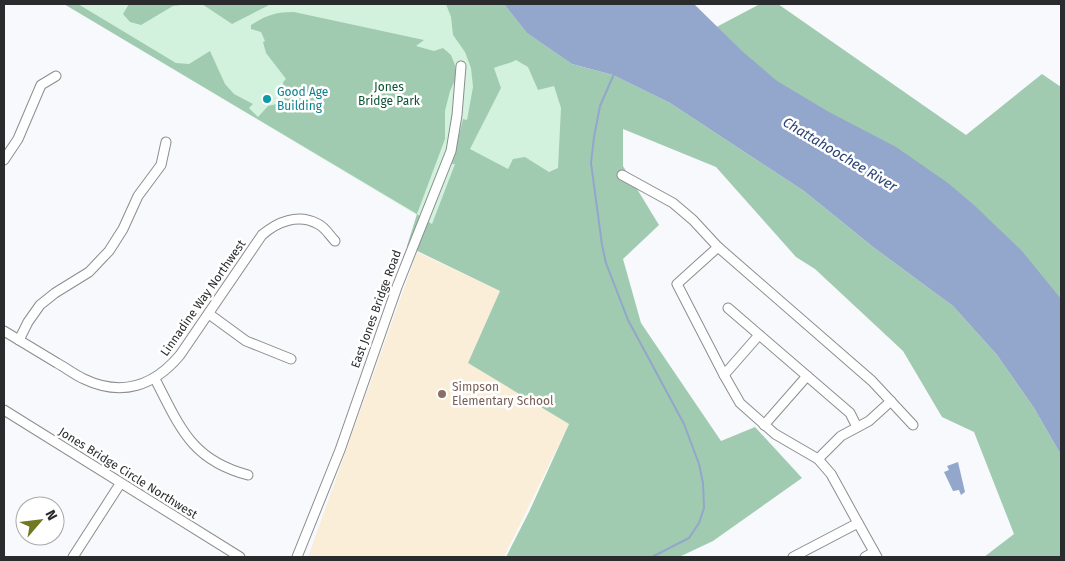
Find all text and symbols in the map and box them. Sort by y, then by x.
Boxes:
park label: Jones Bridge Park [358,80,421,108]
place label: Good Age Building [277,85,328,113]
marker: Good Age Building [261,93,273,105]
water label: Chattahoochee River [780,114,900,196]
street label: Linnadine Way Northwest [158,237,249,359]
street label: East Jones Bridge Road [348,248,404,370]
place label: Simpson Elementary School [452,380,554,408]
marker: Simpson Elementary School [436,388,448,400]
street label: Jones Bridge Circle Northwest [56,424,200,522]
north arrow [15,496,65,546]
text: N [41,507,61,523]

